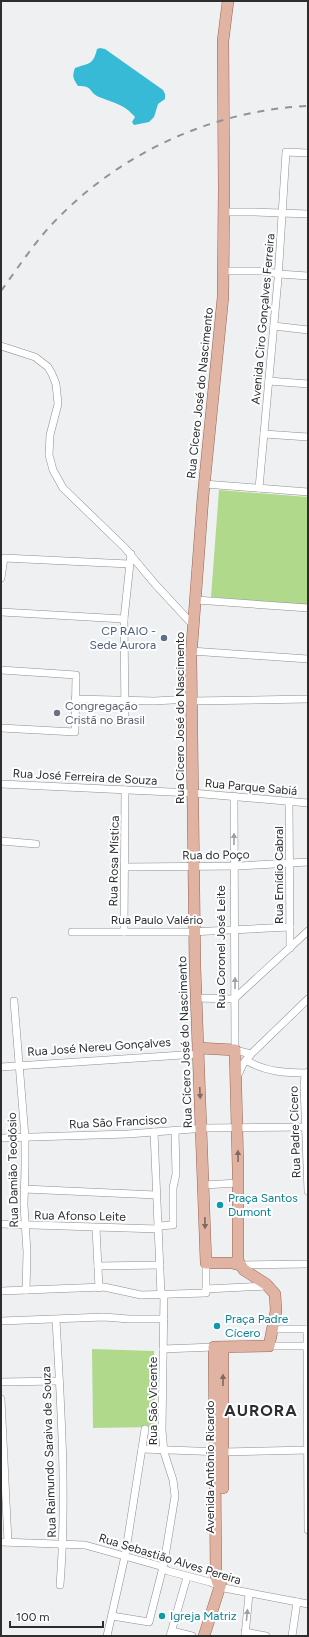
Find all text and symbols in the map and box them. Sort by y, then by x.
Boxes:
street label: Avenida Ciro Gonçalves Ferreira [249,233,277,405]
street label: Rua Cícero José do Nascimento [184,307,216,479]
place label: CP RAIO - Sede Aurora [90,624,156,652]
street label: Rua Cícero José do Nascimento [173,632,187,804]
marker: CP RAIO - Sede Aurora [159,633,169,643]
place label: Congregação Cristã no Brasil [65,699,145,727]
marker: Congregação Cristã no Brasil [52,708,62,718]
street label: Rua José Ferreira de Souza [12,766,158,788]
street label: Rua Parque Sabiá [204,776,298,798]
street label: Rua Rosa Mística [106,815,122,907]
street label: Rua Emídio Cabral [272,826,286,924]
one-way arrow [231,832,237,845]
street label: Rua do Poço [182,847,250,863]
street label: Rua Coronel José Leite [214,885,228,1009]
street label: Rua Paulo Valério [111,913,203,927]
street label: Rua Cícero José do Nascimento [175,956,195,1128]
one-way arrow [232,976,238,989]
street label: Rua José Nereu Gonçalves [27,1035,172,1059]
street label: Rua Padre Cícero [286,1086,304,1178]
one-way arrow [196,1087,203,1099]
street label: Rua Damião Teodósio [5,1112,21,1228]
street label: Rua São Francisco [69,1112,167,1132]
one-way arrow [235,1149,241,1162]
place label: Praça Santos Dumont [228,1191,298,1219]
marker: Praça Santos Dumont [215,1200,225,1210]
street label: Rua Afonso Leite [34,1208,126,1224]
one-way arrow [202,1217,208,1230]
place label: Praça Padre Cícero [225,1312,289,1340]
marker: Praça Padre Cícero [212,1321,222,1331]
street label: Rua São Vicente [146,1356,160,1445]
street label: Rua Raimundo Saraiva de Souza [39,1366,59,1538]
one-way arrow [220,1373,226,1386]
street label: Avenida Antônio Ricardo [203,1401,217,1533]
district label: AURORA [224,1401,298,1420]
street label: Rua Sebastião Alves Pereira [97,1531,243,1587]
scale bar [10,1603,103,1629]
place label: Igreja Matriz [170,1609,237,1623]
one-way arrow [244,1609,250,1621]
text: 100 m [16,1610,50,1624]
marker: Igreja Matriz [157,1611,167,1621]

